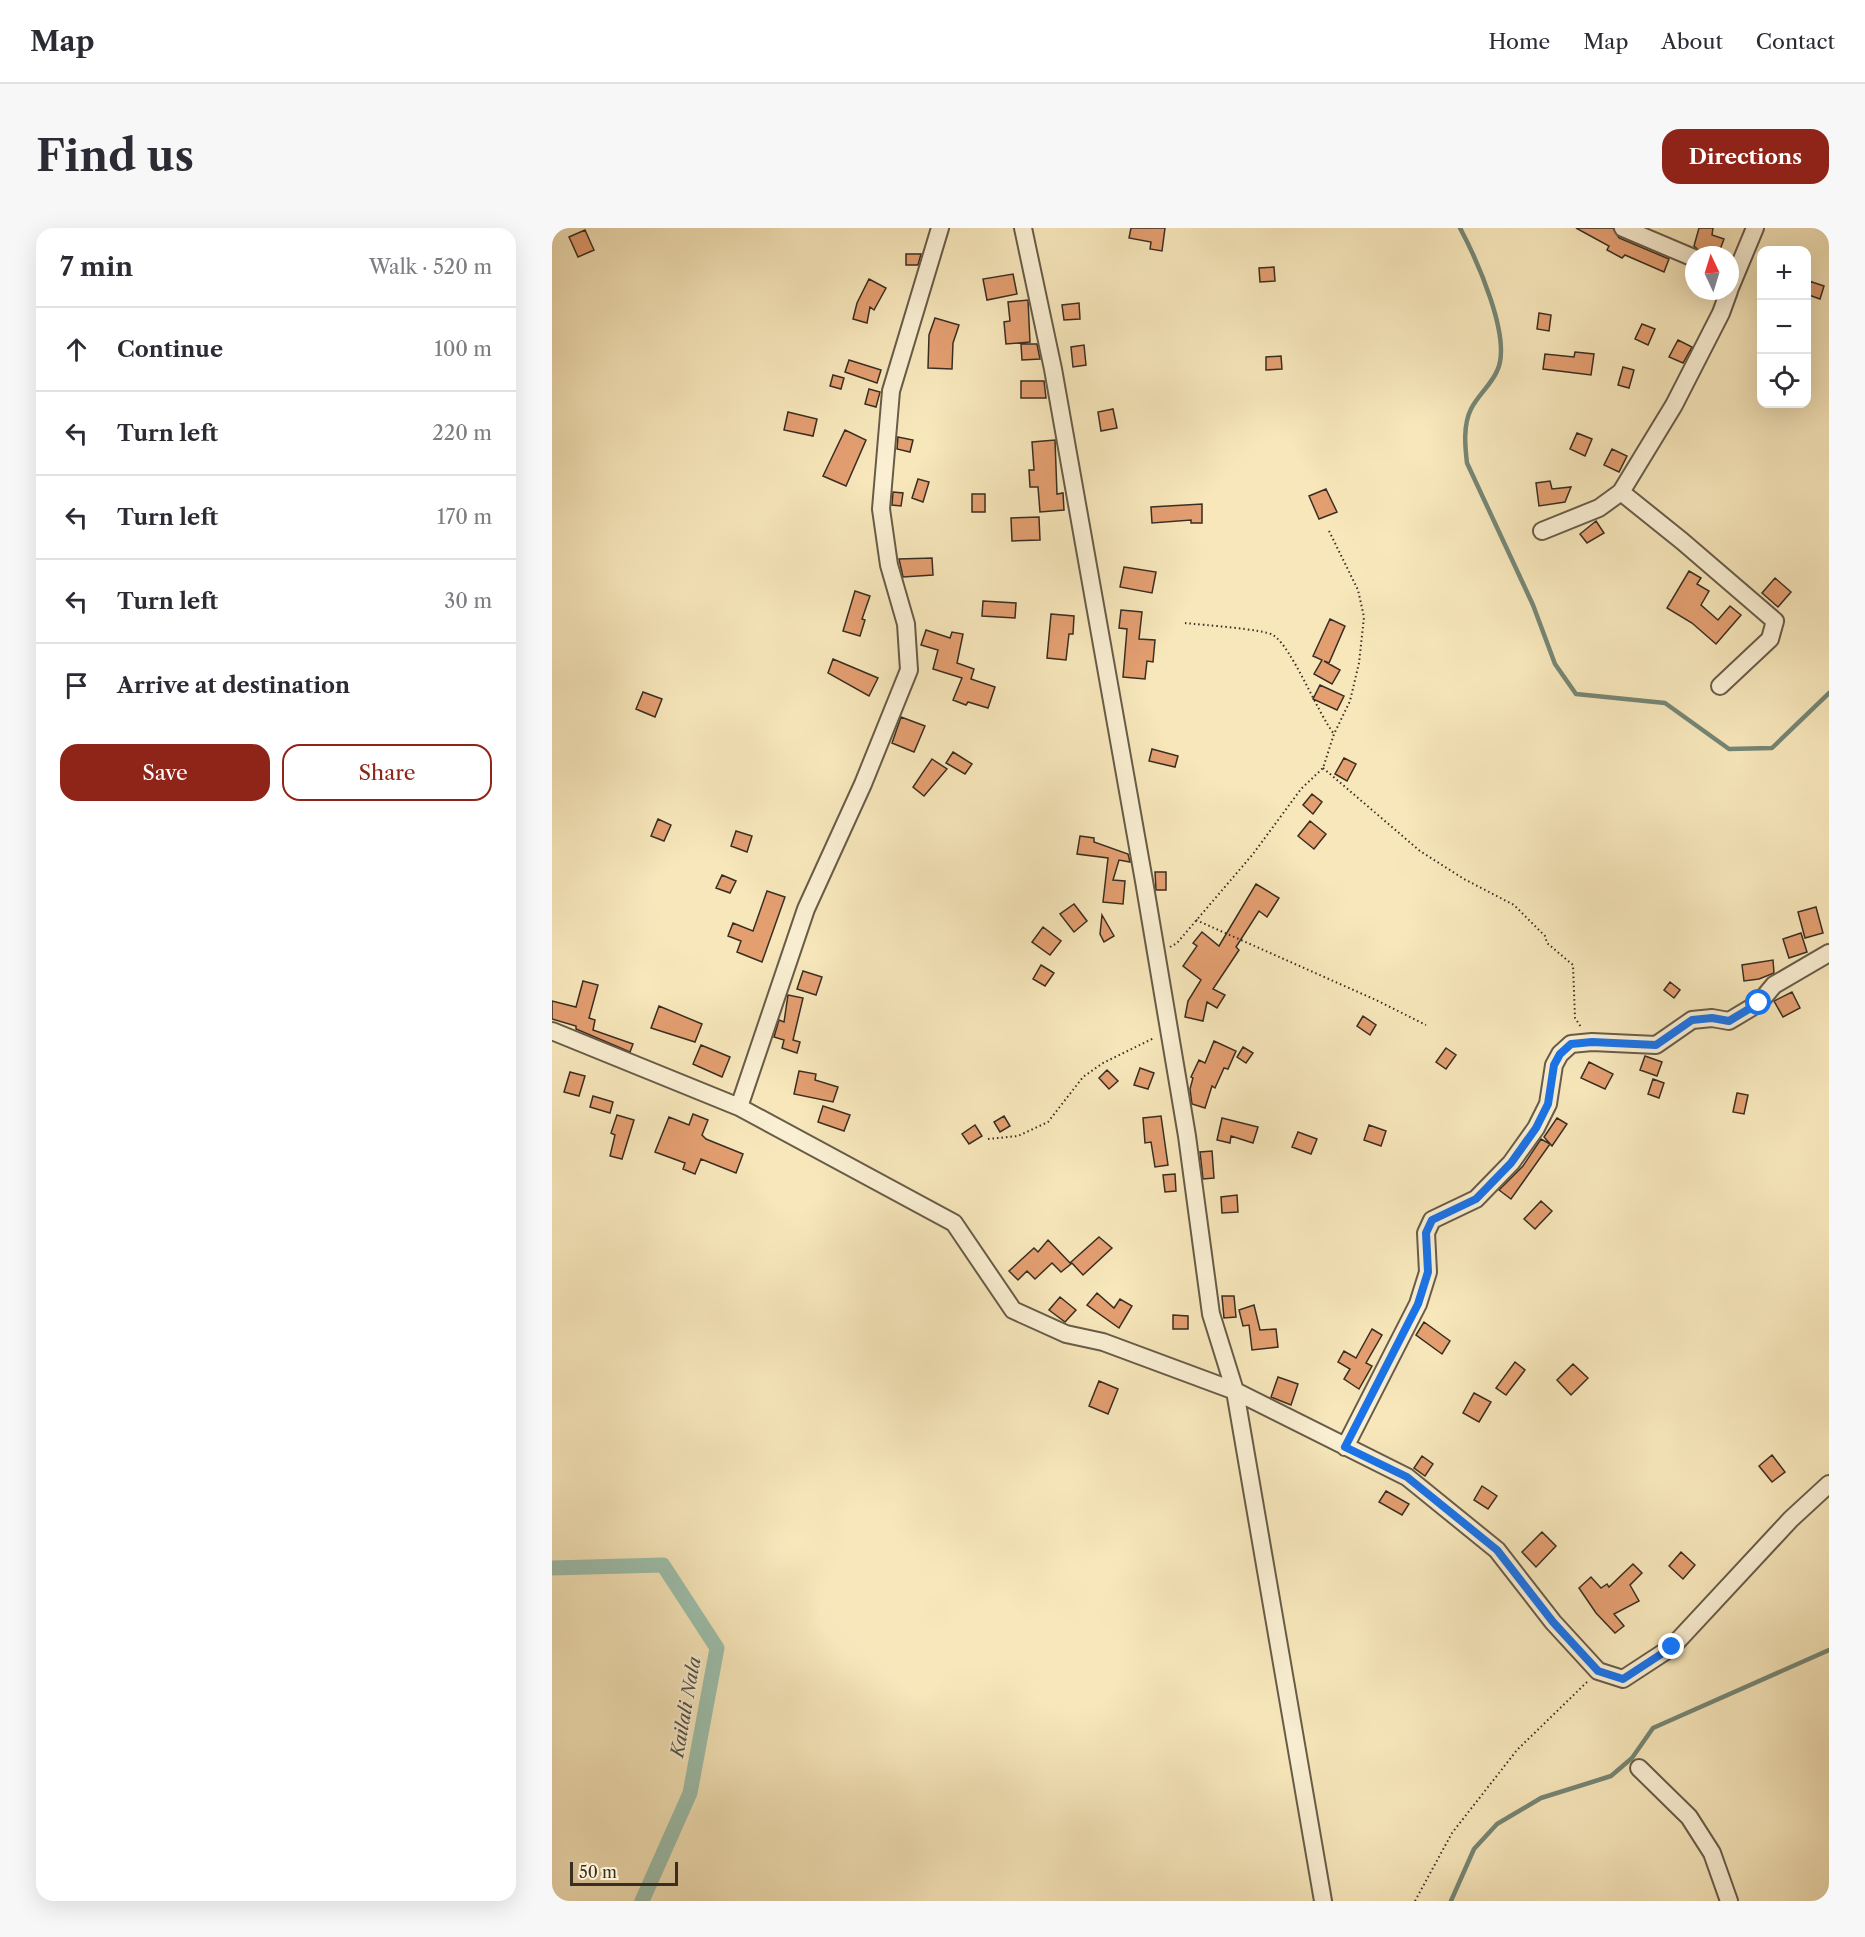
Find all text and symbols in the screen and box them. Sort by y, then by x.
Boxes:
text: Map [30,24,94,58]
text: Home [1489,29,1550,54]
text: Map [1583,29,1628,54]
text: About [1661,29,1723,54]
text: Contact [1756,29,1835,54]
button: Directions [1662,129,1829,184]
text: Find us [36,130,194,182]
north arrow [1685,246,1739,300]
map controls [1757,246,1811,408]
button: + [1757,246,1811,300]
text: 7 min [60,251,133,283]
text: Walk · 520 m [369,255,492,279]
button: − [1757,300,1811,354]
icon: ahead [60,333,93,366]
text: Continue [117,336,223,363]
text: 100 m [434,337,492,361]
button: locate [1757,354,1811,408]
icon: left [60,417,93,450]
text: Turn left [117,420,218,447]
text: 220 m [432,421,492,445]
icon: left [60,501,93,534]
text: Turn left [117,504,218,531]
text: 170 m [437,505,492,529]
icon: left [60,585,93,618]
text: Turn left [117,588,218,615]
text: 30 m [444,589,492,613]
icon: arrive [60,669,93,702]
text: Arrive at destination [117,672,350,699]
button: Save [60,744,270,801]
button: Share [282,744,492,801]
route start [1745,989,1771,1015]
route end [1658,1633,1684,1659]
water label: Kailali Nala [666,1655,706,1761]
scale bar [570,1859,678,1886]
text: 50 m [579,1862,617,1882]

